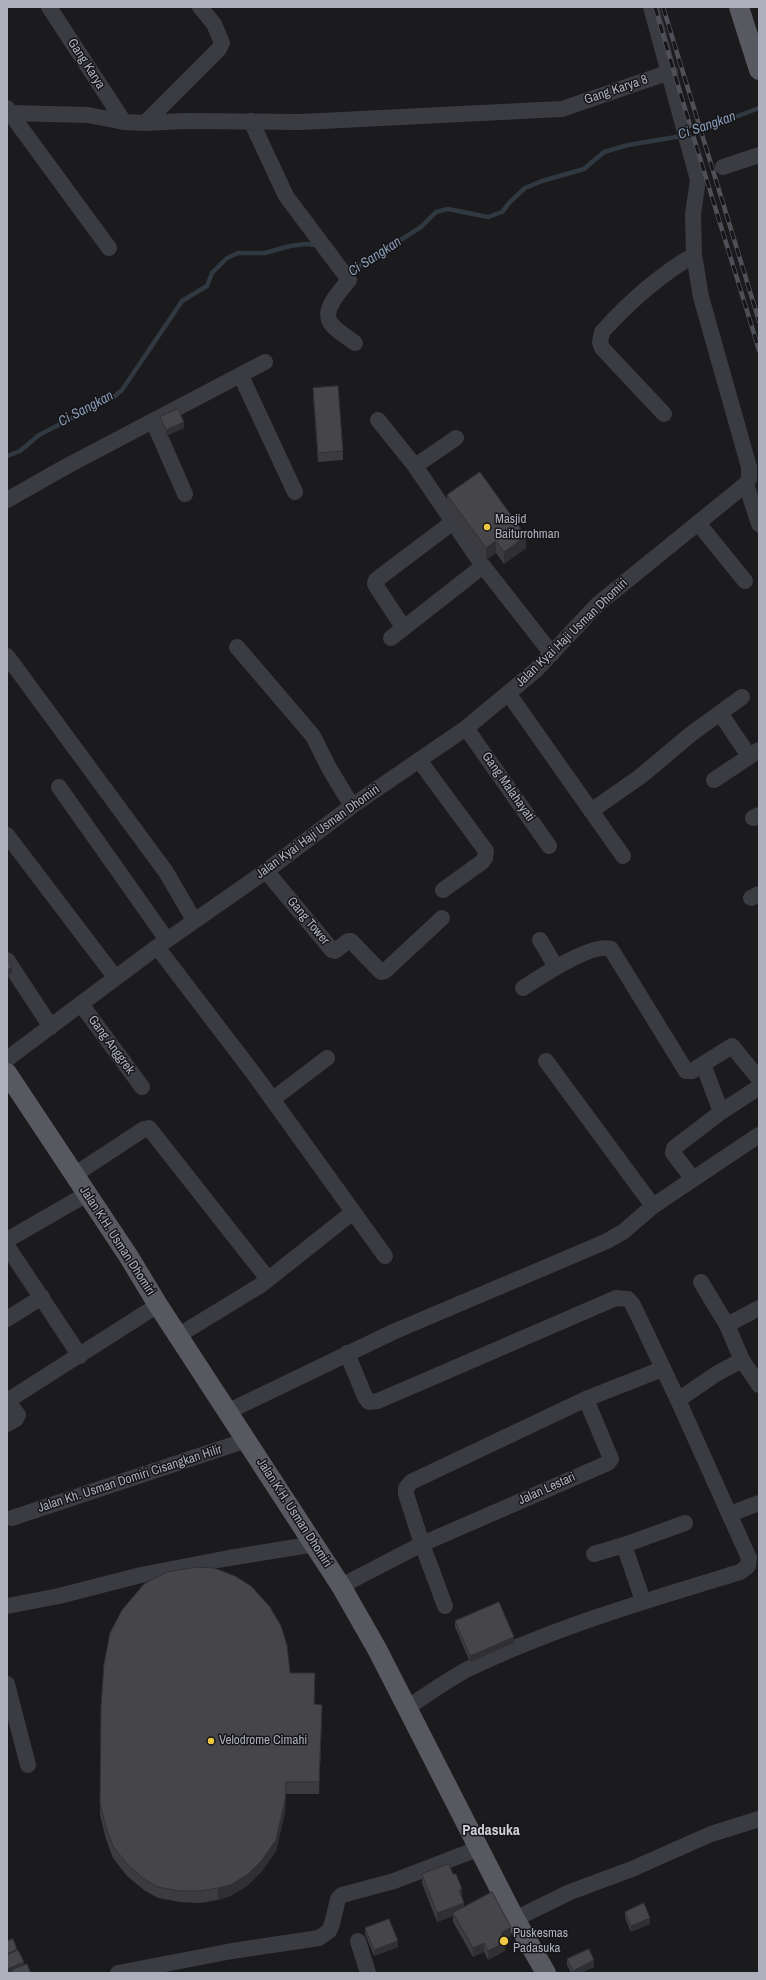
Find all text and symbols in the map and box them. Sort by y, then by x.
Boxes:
street label: Gang Karya [64,36,108,92]
street label: Gang Karya 8 [582,72,650,108]
water label: Ci Sangkan [676,108,738,144]
water label: Ci Sangkan [345,234,405,280]
water label: Ci Sangkan [56,388,116,430]
place label: Masjid Baiturrohman [495,512,560,543]
marker: Masjid Baiturrohman [482,522,492,532]
street label: Jalan Kyai Haji Usman Dhomiri [513,576,631,690]
street label: Gang Malahayati [478,749,538,825]
street label: Jalan Kyai Haji Usman Dhomiri [253,782,383,882]
street label: Gang Tower [284,894,332,948]
street label: Gang Anggrek [84,1013,138,1077]
street label: Jalan K.H. Usman Dhomiri [76,1184,158,1298]
street label: Jalan Kh. Usman Domiri Cisangkan Hilir [36,1442,224,1516]
street label: Jalan K.H. Usman Dhomiri [253,1456,335,1570]
street label: Jalan Lestari [516,1469,578,1509]
place label: Velodrome Cimahi [219,1733,307,1749]
marker: Velodrome Cimahi [206,1736,216,1746]
district label: Padasuka [462,1822,520,1840]
place label: Puskesmas Padasuka [513,1926,568,1957]
marker: Puskesmas Padasuka [498,1935,510,1947]

